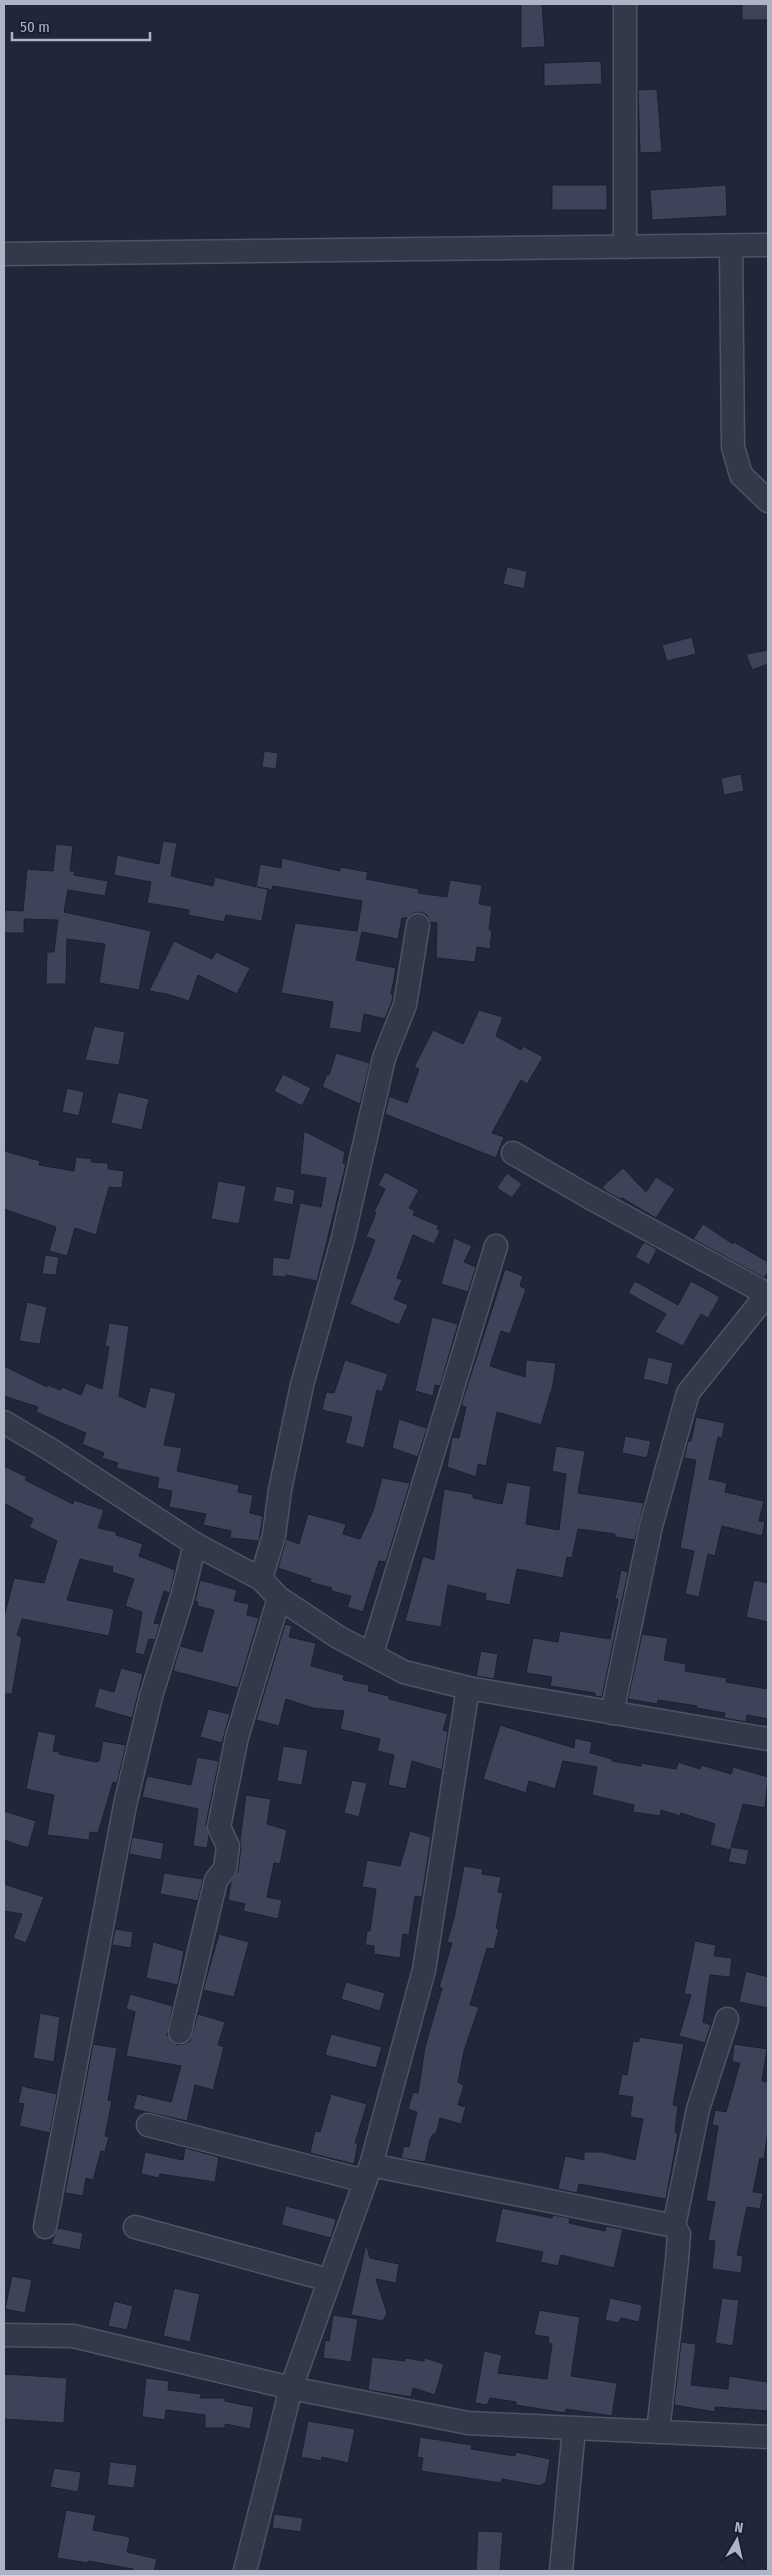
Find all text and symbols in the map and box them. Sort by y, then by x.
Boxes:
scale bar [12,10,150,42]
text: 50 m [20,18,50,36]
north arrow [712,2515,762,2565]
text: N [733,2519,744,2537]

